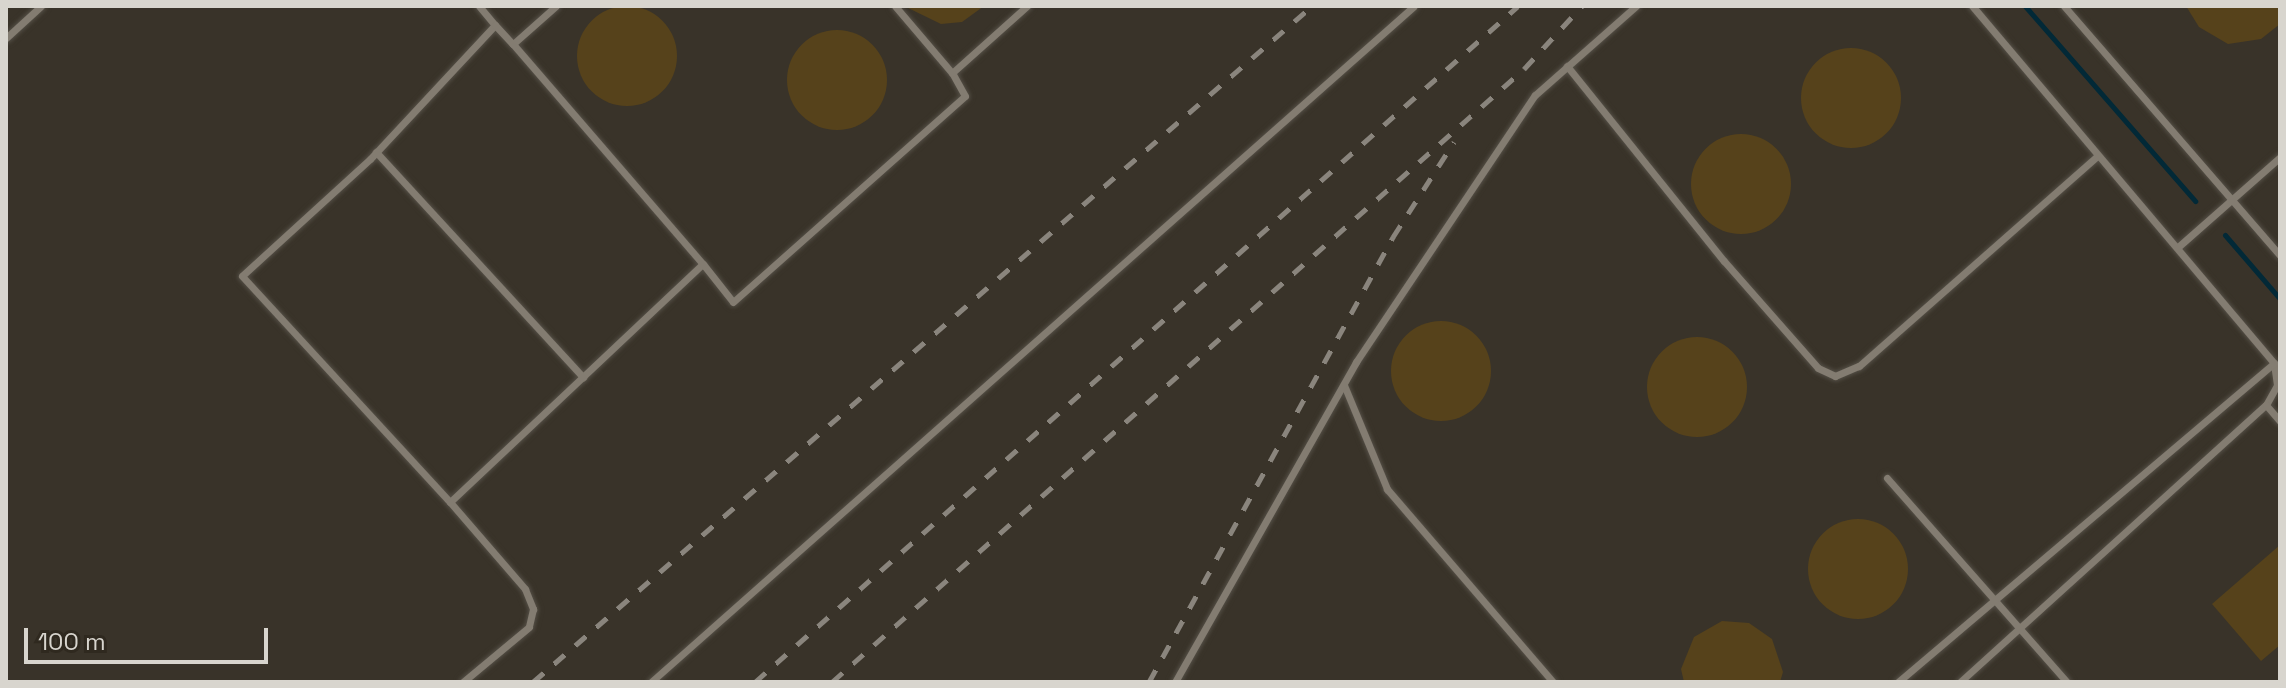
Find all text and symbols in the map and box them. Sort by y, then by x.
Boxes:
scale bar [28,612,272,662]
text: 100 m [38,626,106,657]

